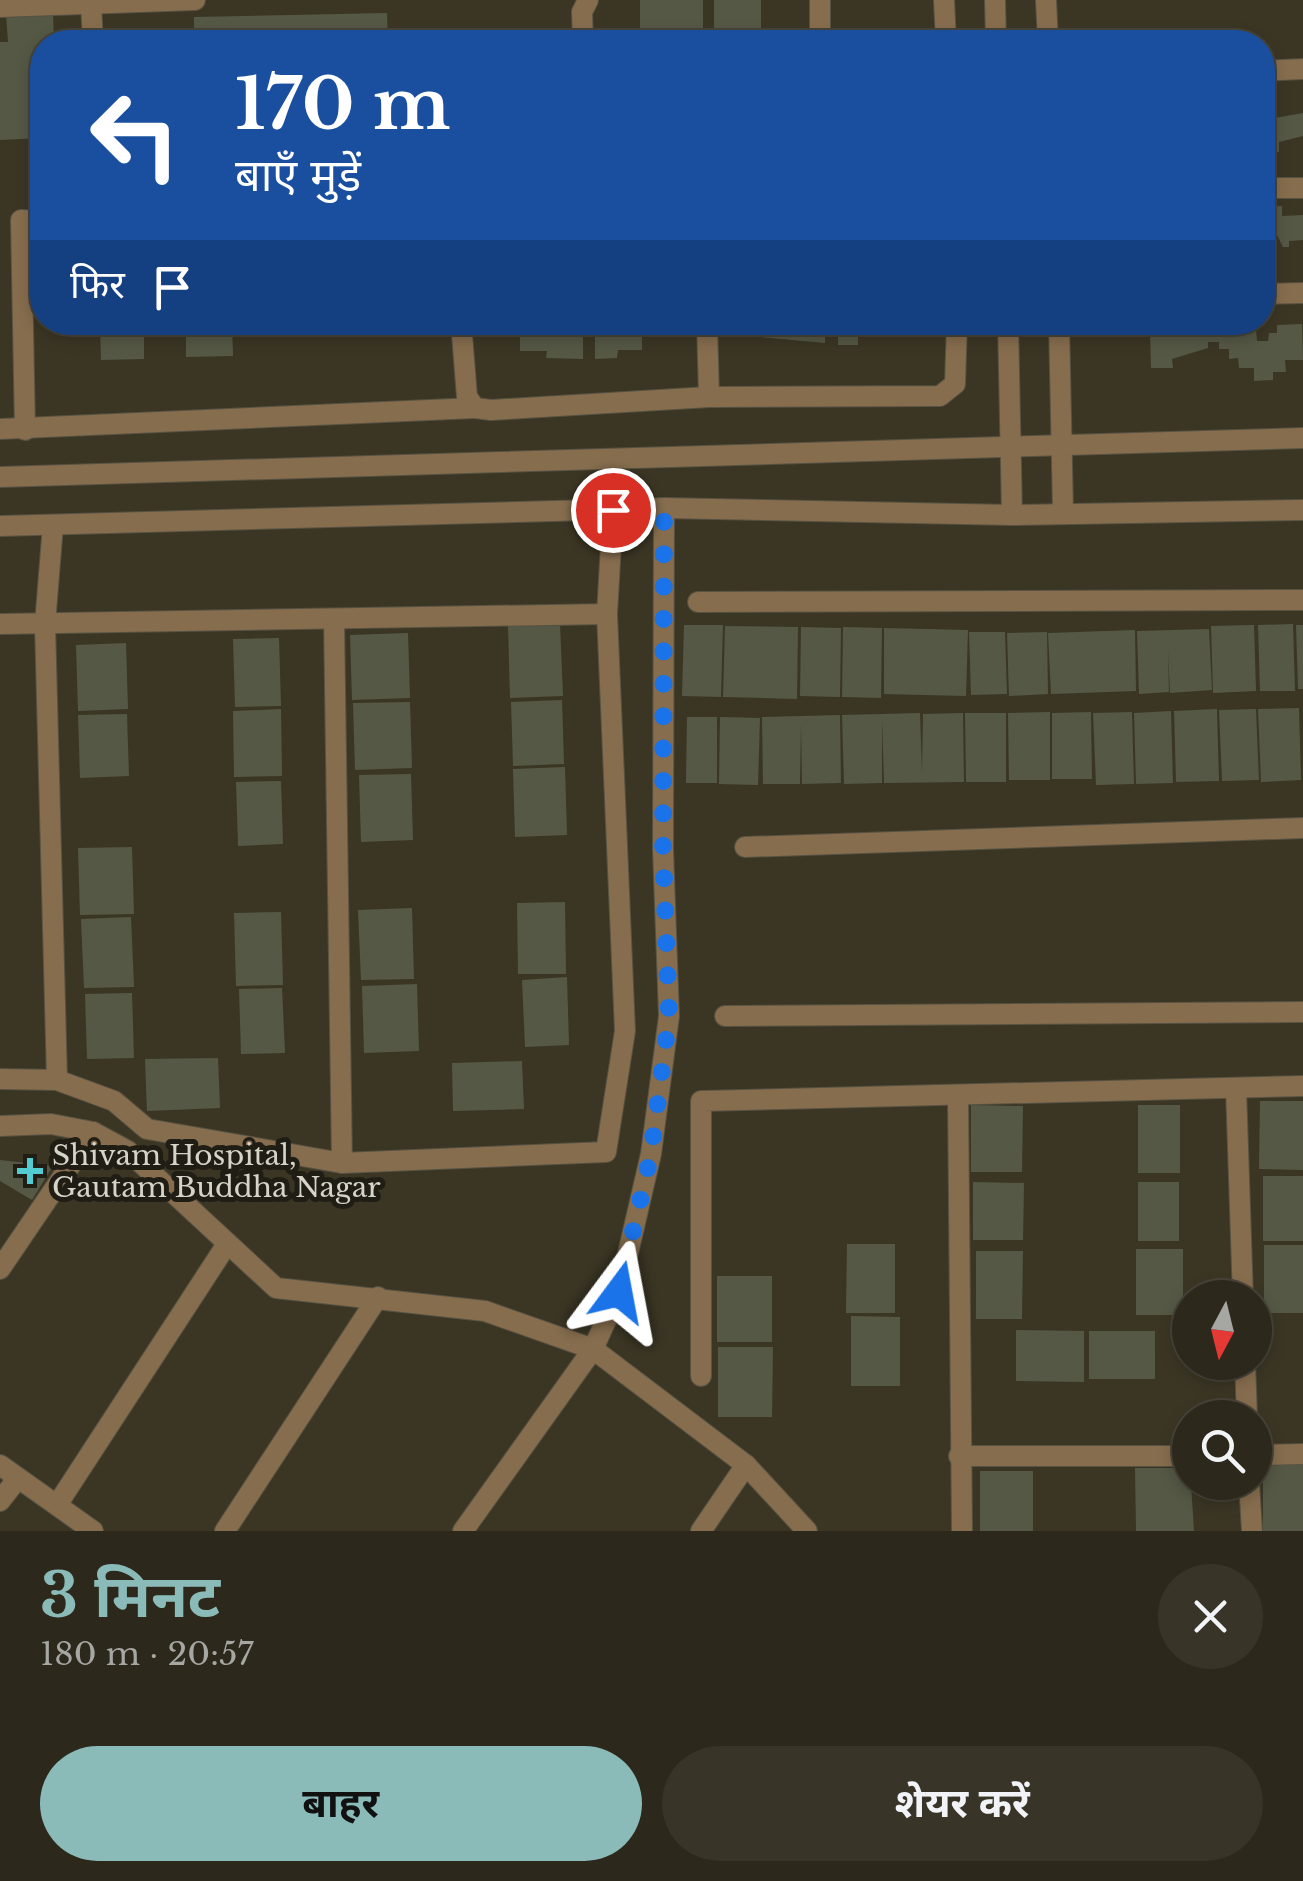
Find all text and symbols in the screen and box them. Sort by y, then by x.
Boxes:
text: 170 m [235,61,451,148]
icon: left [70,70,200,200]
text: बाएँ मुड़ें [235,147,361,203]
icon: arrive [145,260,200,315]
text: फिर [70,261,125,308]
pin [571,468,656,553]
icon: arrive [586,483,641,538]
place label: Shivam Hospital, Gautam Buddha Nagar [52,1138,381,1205]
marker: Shivam Hospital, Gautam Buddha Nagar [17,1158,43,1184]
position arrow [567,1240,671,1344]
north arrow [1172,1280,1272,1380]
map controls [1172,1280,1272,1500]
button: search [1172,1400,1272,1500]
text: 3 मिनट [40,1559,220,1633]
button: close [1158,1564,1263,1669]
text: 180 m · 20:57 [40,1634,253,1674]
button: बाहर [40,1746,642,1861]
button: शेयर करें [662,1746,1263,1861]

